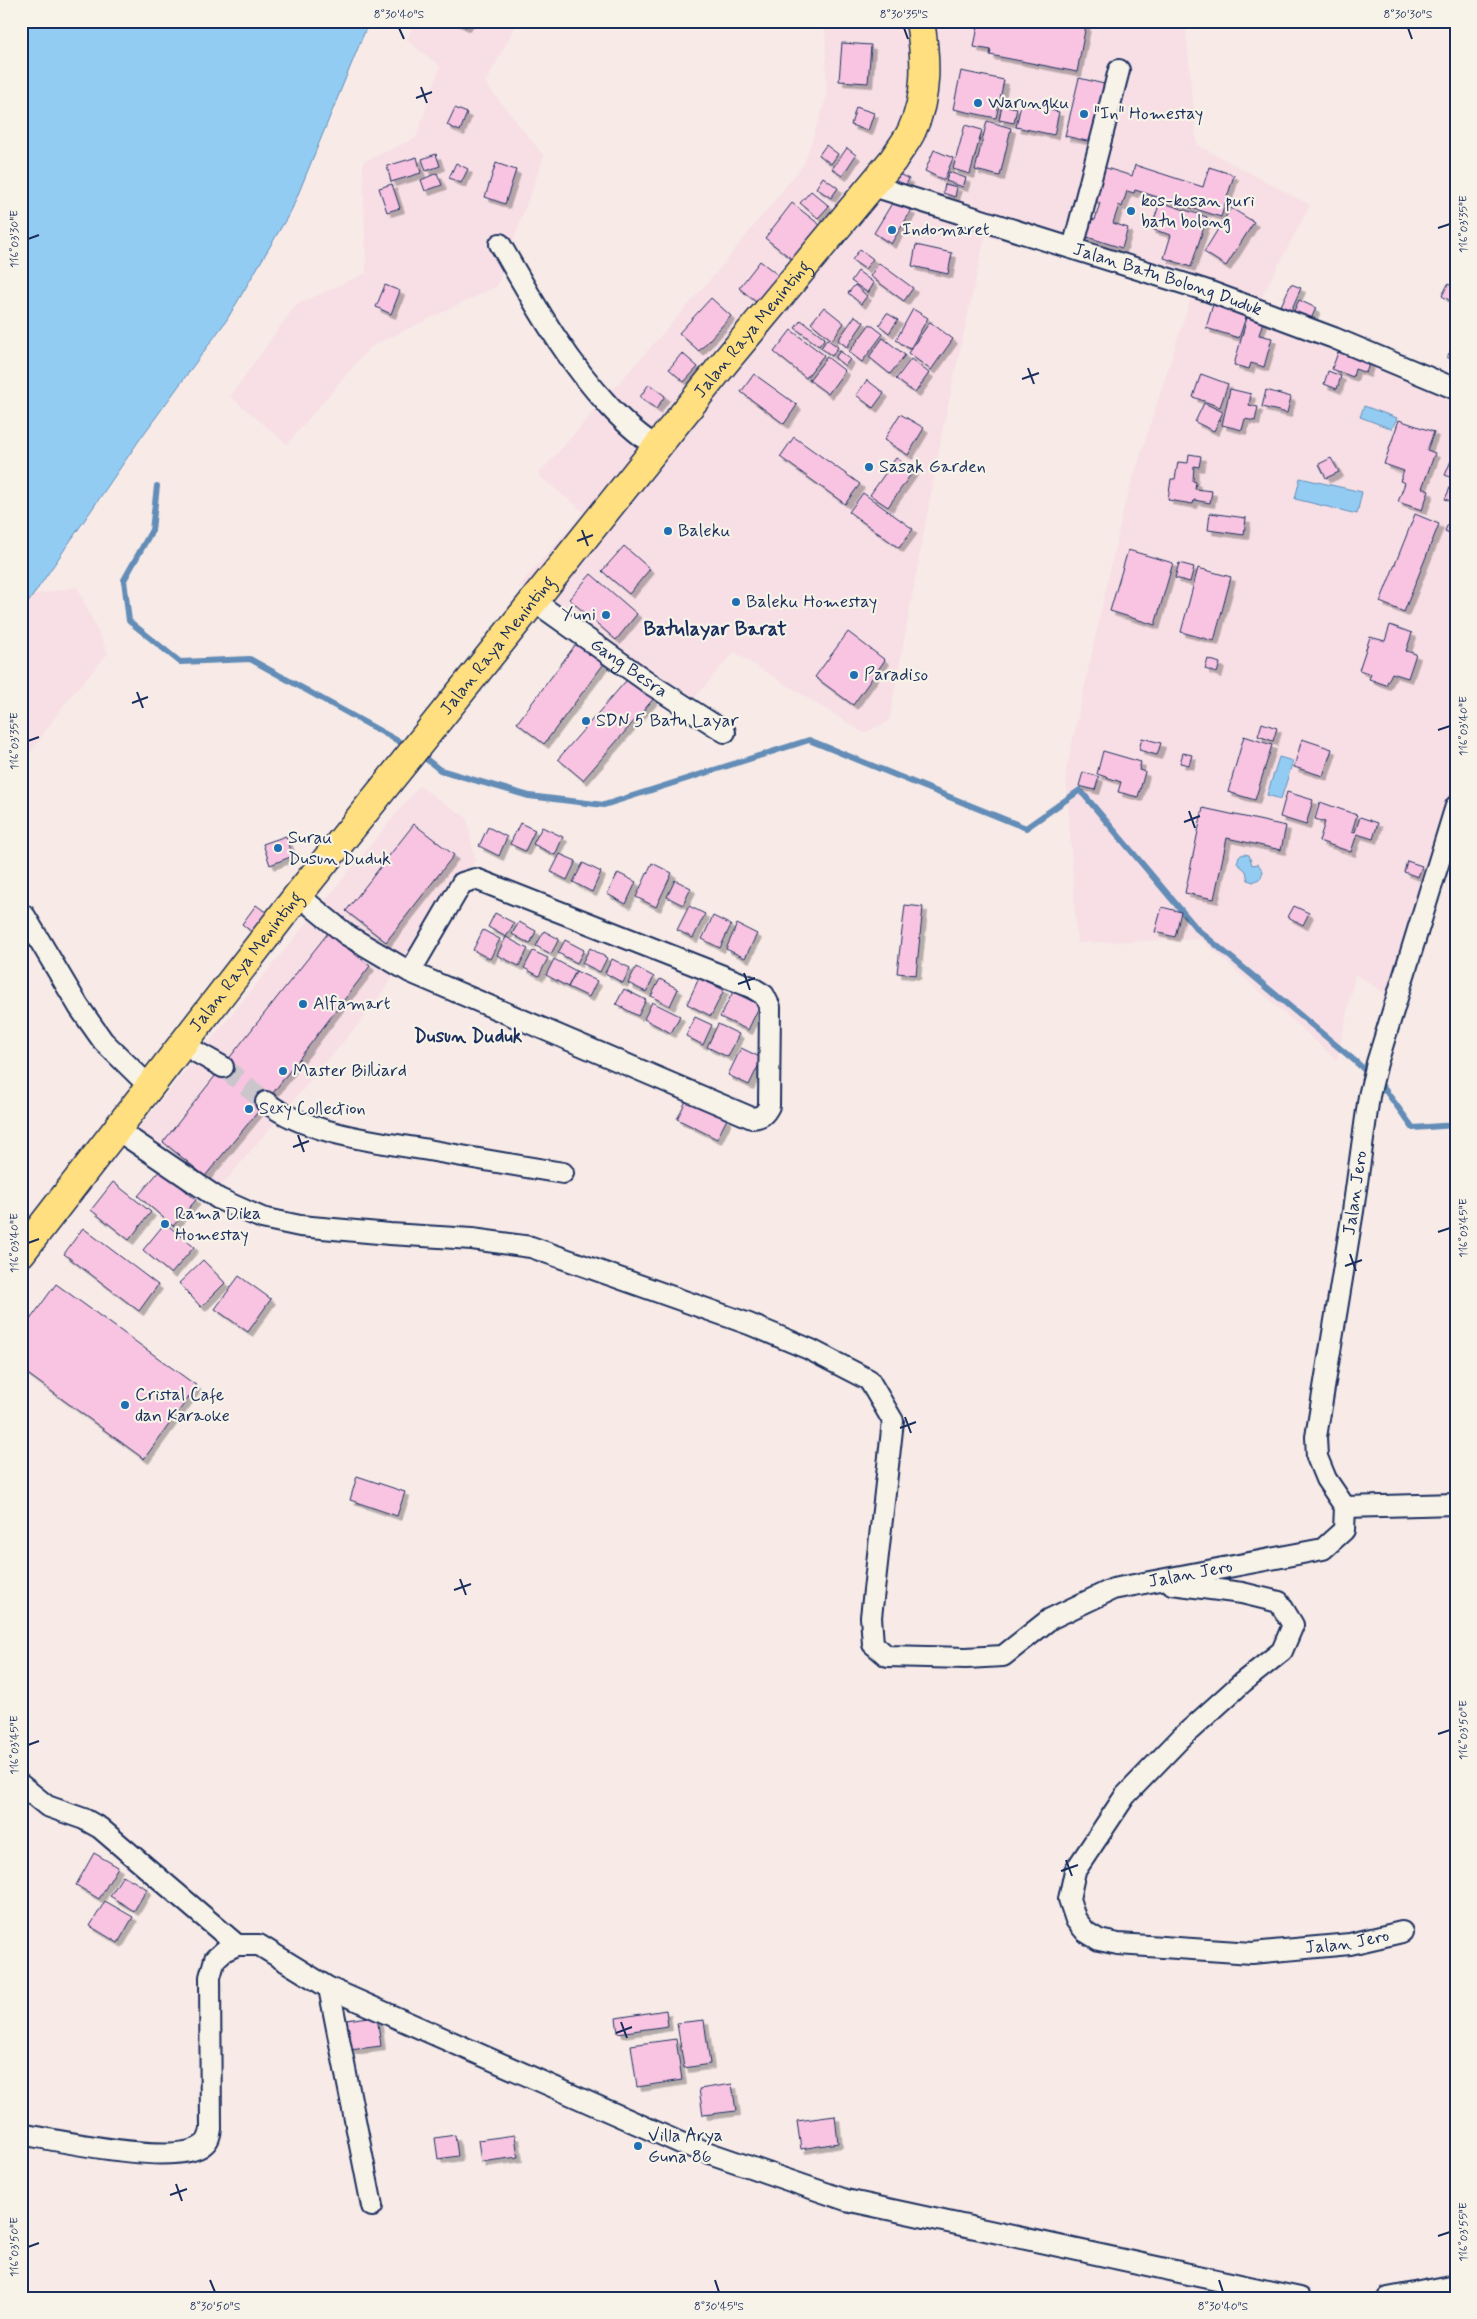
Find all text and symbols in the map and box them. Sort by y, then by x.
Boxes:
text: 8°30'40"S [374,7,425,23]
text: 8°30'35"S [880,7,929,23]
text: 8°30'30"S [1384,7,1433,23]
place label: Warungku [988,91,1069,115]
marker: Warungku [972,97,984,109]
place label: "In" Homestay [1094,102,1203,126]
marker: "In" Homestay [1078,108,1090,120]
place label: kos-kosan puri batu bolong [1141,189,1255,234]
text: 116°03'35"E [1456,195,1472,253]
marker: kos-kosan puri batu bolong [1125,205,1137,217]
text: 116°03'30"E [7,210,23,268]
place label: Indomaret [902,218,990,242]
marker: Indomaret [886,224,898,236]
street label: Jalan Batu Bolong Duduk [1070,237,1265,322]
street label: Jalan Raya Meninting [688,256,818,403]
place label: Sasak Garden [879,455,986,479]
marker: Sasak Garden [863,461,875,473]
place label: Baleku [678,519,731,543]
marker: Baleku [662,525,674,537]
street label: Jalan Raya Meninting [435,571,562,720]
place label: Baleku Homestay [746,590,877,614]
marker: Baleku Homestay [730,596,742,608]
place label: Yuni [562,603,596,627]
marker: Yuni [600,609,612,621]
district label: Batulayar Barat [643,616,787,643]
street label: Gang Besra [585,633,672,704]
place label: Paradiso [864,663,928,687]
marker: Paradiso [848,669,860,681]
text: 116°03'40"E [1456,696,1472,756]
place label: SDN 5 Batu Layar [596,709,739,733]
text: 116°03'35"E [7,712,23,770]
marker: SDN 5 Batu Layar [580,715,592,727]
place label: Surau Dusun Duduk [288,826,391,871]
marker: Surau Dusun Duduk [272,842,284,854]
street label: Jalan Raya Meninting [184,887,310,1037]
place label: Alfamart [313,992,391,1016]
marker: Alfamart [297,998,309,1010]
district label: Dusun Duduk [414,1024,523,1049]
place label: Master Billiard [293,1059,407,1083]
marker: Master Billiard [277,1065,289,1077]
place label: Sexy Collection [259,1097,366,1121]
marker: Sexy Collection [243,1103,255,1115]
street label: Jalan Jero [1337,1149,1373,1237]
text: 116°03'45"E [1456,1198,1472,1258]
place label: Rama Dika Homestay [175,1202,261,1247]
text: 116°03'40"E [7,1213,23,1273]
marker: Rama Dika Homestay [159,1218,171,1230]
place label: Cristal Cafe dan Karaoke [135,1383,230,1428]
marker: Cristal Cafe dan Karaoke [119,1399,131,1411]
street label: Jalan Jero [1146,1554,1235,1594]
text: 116°03'50"E [1456,1700,1472,1760]
text: 116°03'45"E [7,1715,23,1775]
street label: Jalan Jero [1304,1923,1392,1960]
place label: Villa Arya Guna 86 [648,2124,723,2169]
marker: Villa Arya Guna 86 [632,2140,644,2152]
text: 116°03'55"E [1456,2202,1472,2262]
text: 116°03'50"E [7,2217,23,2277]
text: 8°30'50"S [190,2299,241,2315]
text: 8°30'45"S [694,2299,744,2315]
text: 8°30'40"S [1198,2299,1249,2315]

